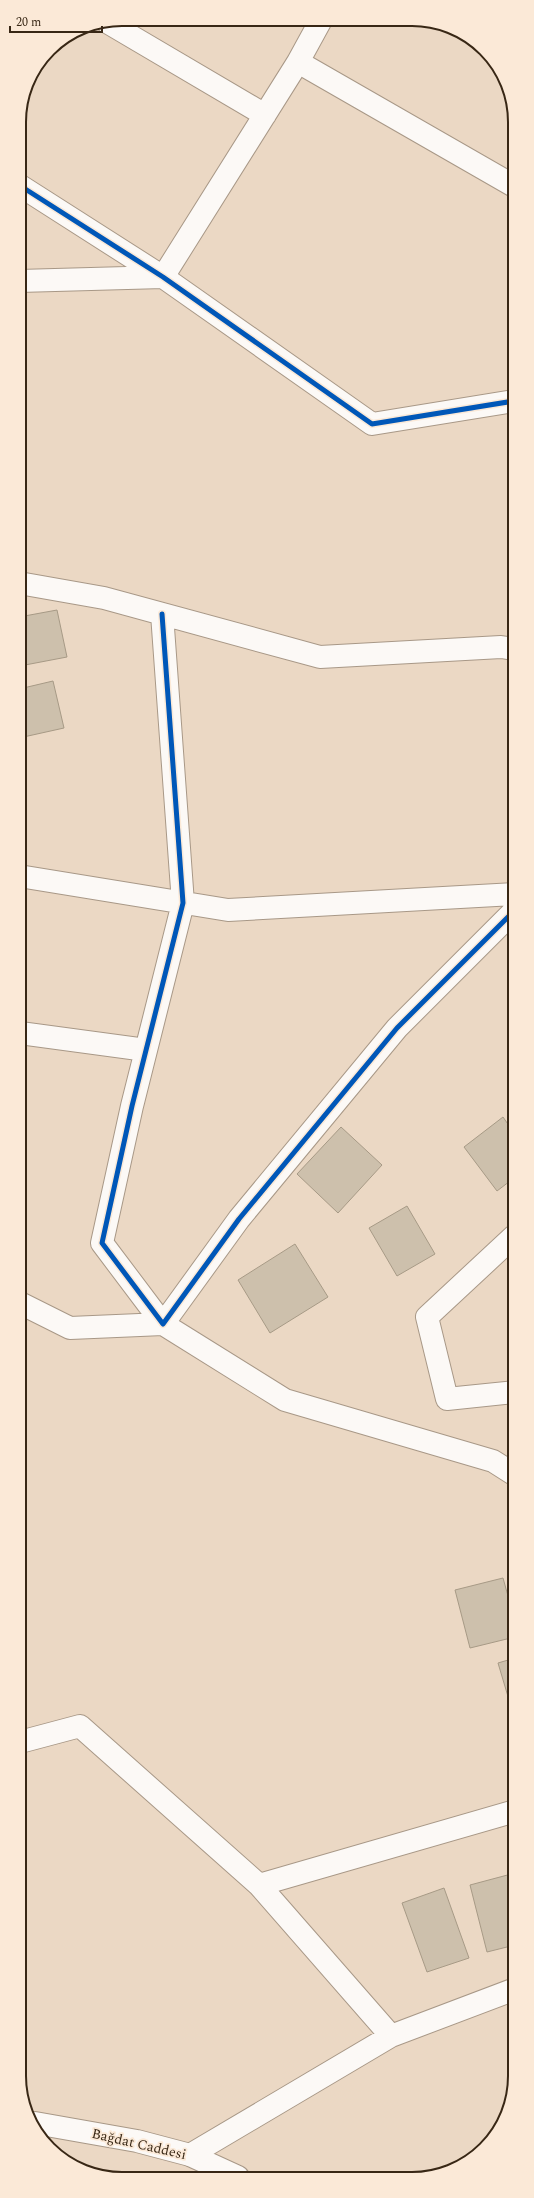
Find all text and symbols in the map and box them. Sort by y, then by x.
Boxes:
scale bar [10,8,102,34]
text: 20 m [16,13,41,32]
street label: Bağdat Caddesi [90,2123,188,2165]

